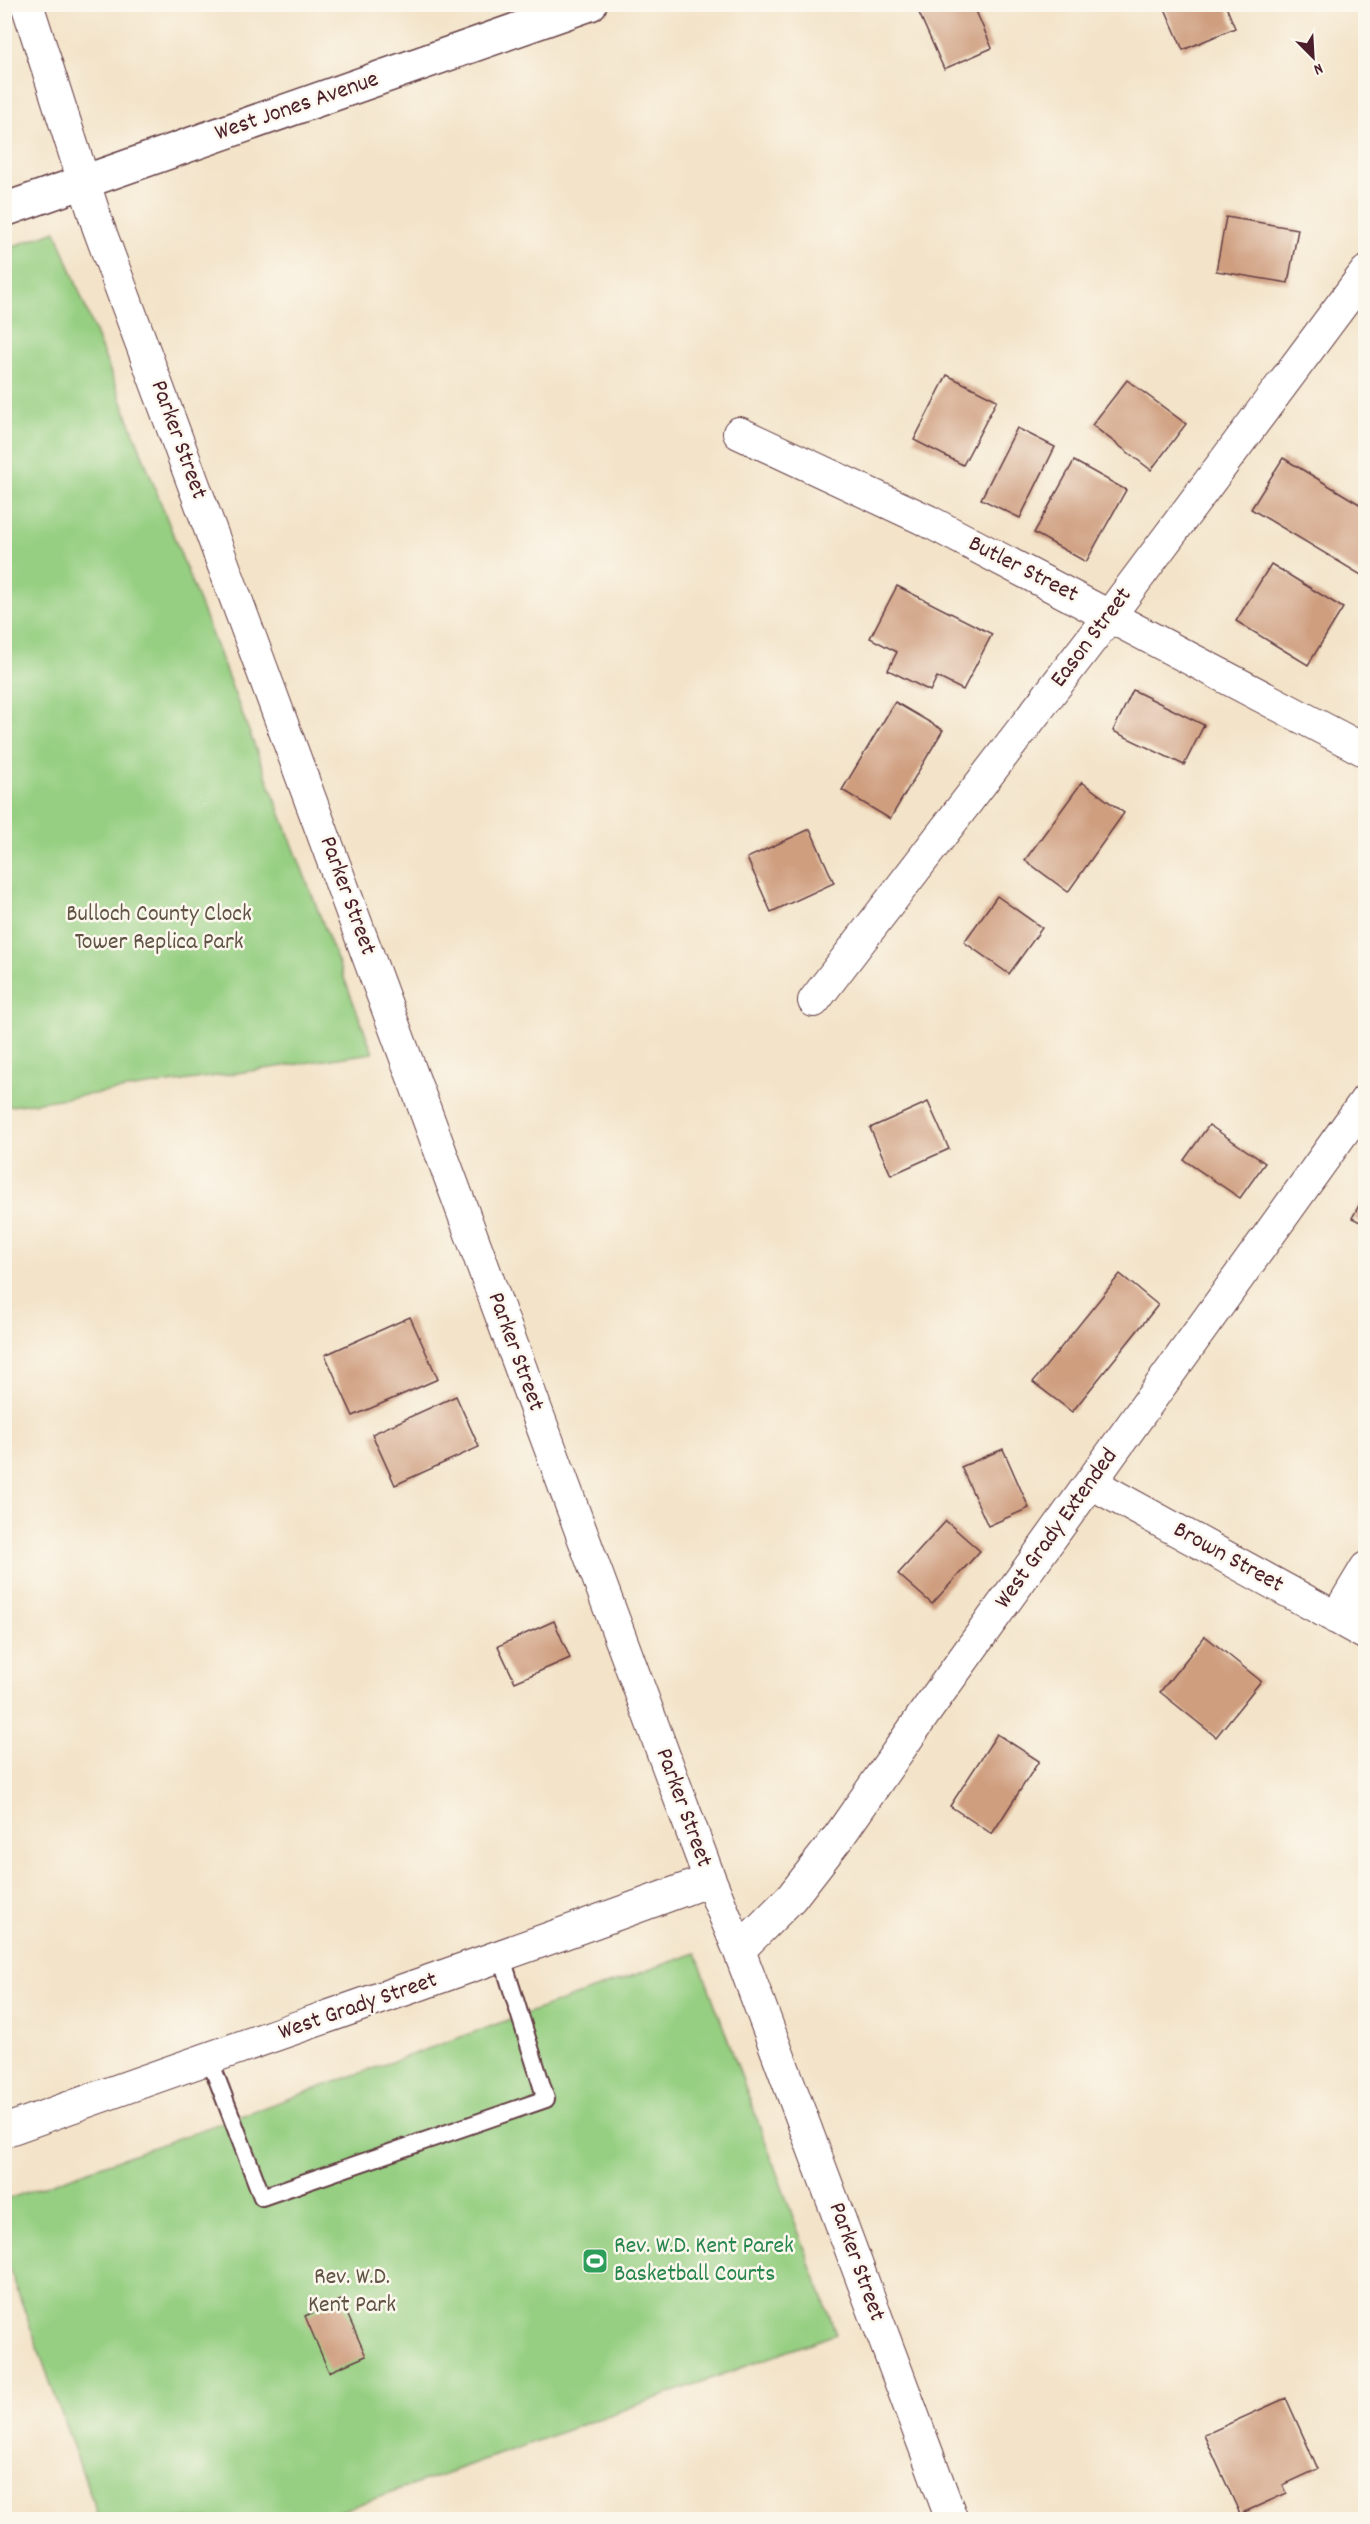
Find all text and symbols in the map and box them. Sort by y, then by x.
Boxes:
north arrow [1283,27,1343,87]
text: N [1310,56,1326,81]
street label: West Jones Avenue [211,63,383,151]
street label: Parker Street [141,376,215,504]
street label: Butler Street [962,528,1084,612]
street label: Eason Street [1043,581,1141,695]
street label: Parker Street [310,832,384,960]
park label: Bulloch County Clock Tower Replica Park [66,898,252,960]
street label: Parker Street [478,1288,552,1416]
street label: West Grady Extended [987,1442,1127,1616]
street label: Brown Street [1167,1514,1289,1602]
street label: Parker Street [646,1744,720,1872]
street label: West Grady Street [274,1964,442,2050]
street label: Parker Street [819,2198,893,2326]
place label: Rev. W.D. Kent Parek Basketball Courts [614,2230,794,2292]
sports icon: Rev. W.D. Kent Parek Basketball Courts [580,2246,610,2276]
park label: Rev. W.D. Kent Park [308,2261,396,2323]

